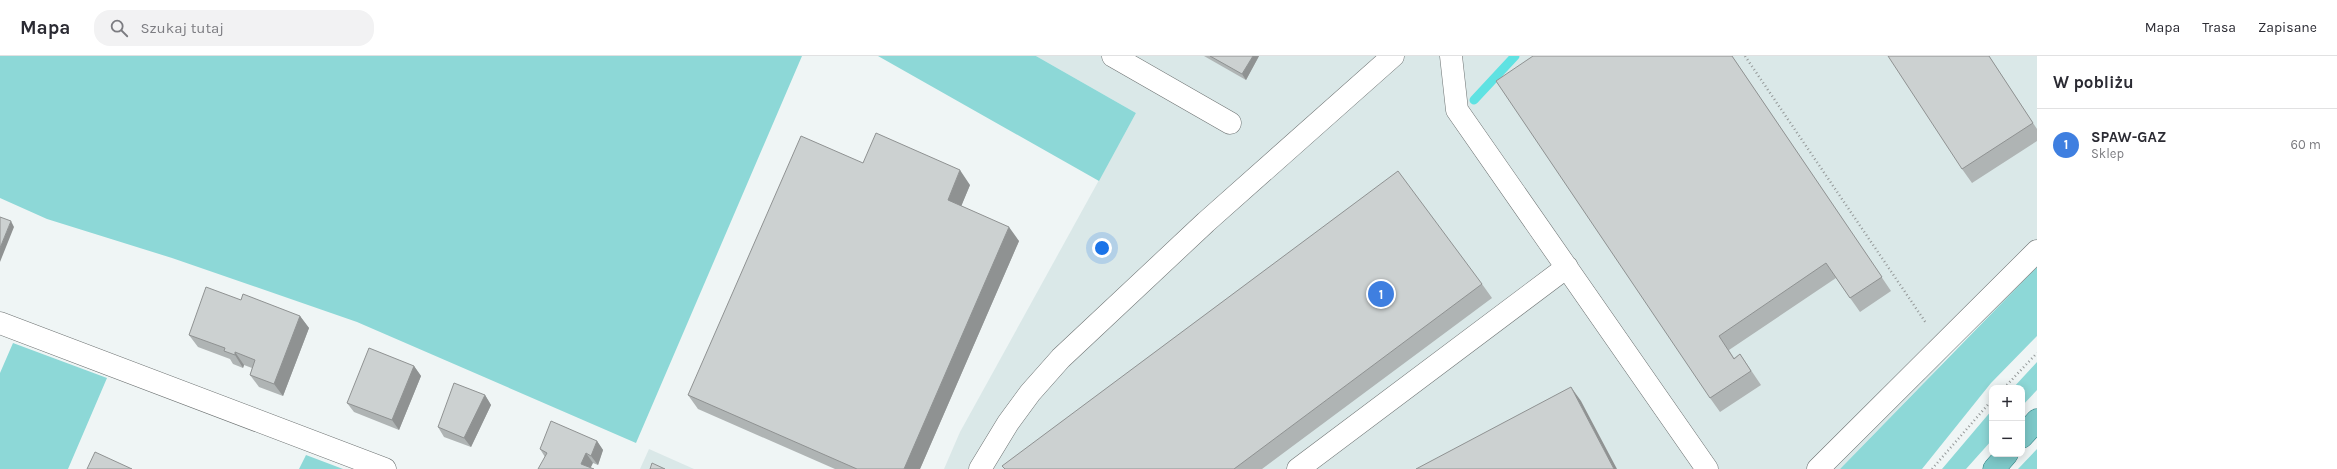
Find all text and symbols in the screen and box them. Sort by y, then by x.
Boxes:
search box [94,10,374,46]
text: Mapa [20,17,70,39]
icon: search [108,17,130,39]
text: Szukaj tutaj [140,19,224,37]
text: Mapa [2145,19,2180,36]
text: Trasa [2202,19,2236,36]
text: Zapisane [2258,19,2317,36]
text: W pobliżu [2053,72,2134,92]
text: SPAW-GAZ [2091,128,2166,146]
text: 1 [2064,137,2068,152]
text: 60 m [2291,137,2321,152]
text: Sklep [2091,146,2124,161]
your location [1092,238,1112,258]
pin: 1 [1368,279,1394,309]
map controls [1989,385,2025,457]
button: + [1989,385,2025,421]
button: − [1989,421,2025,457]

